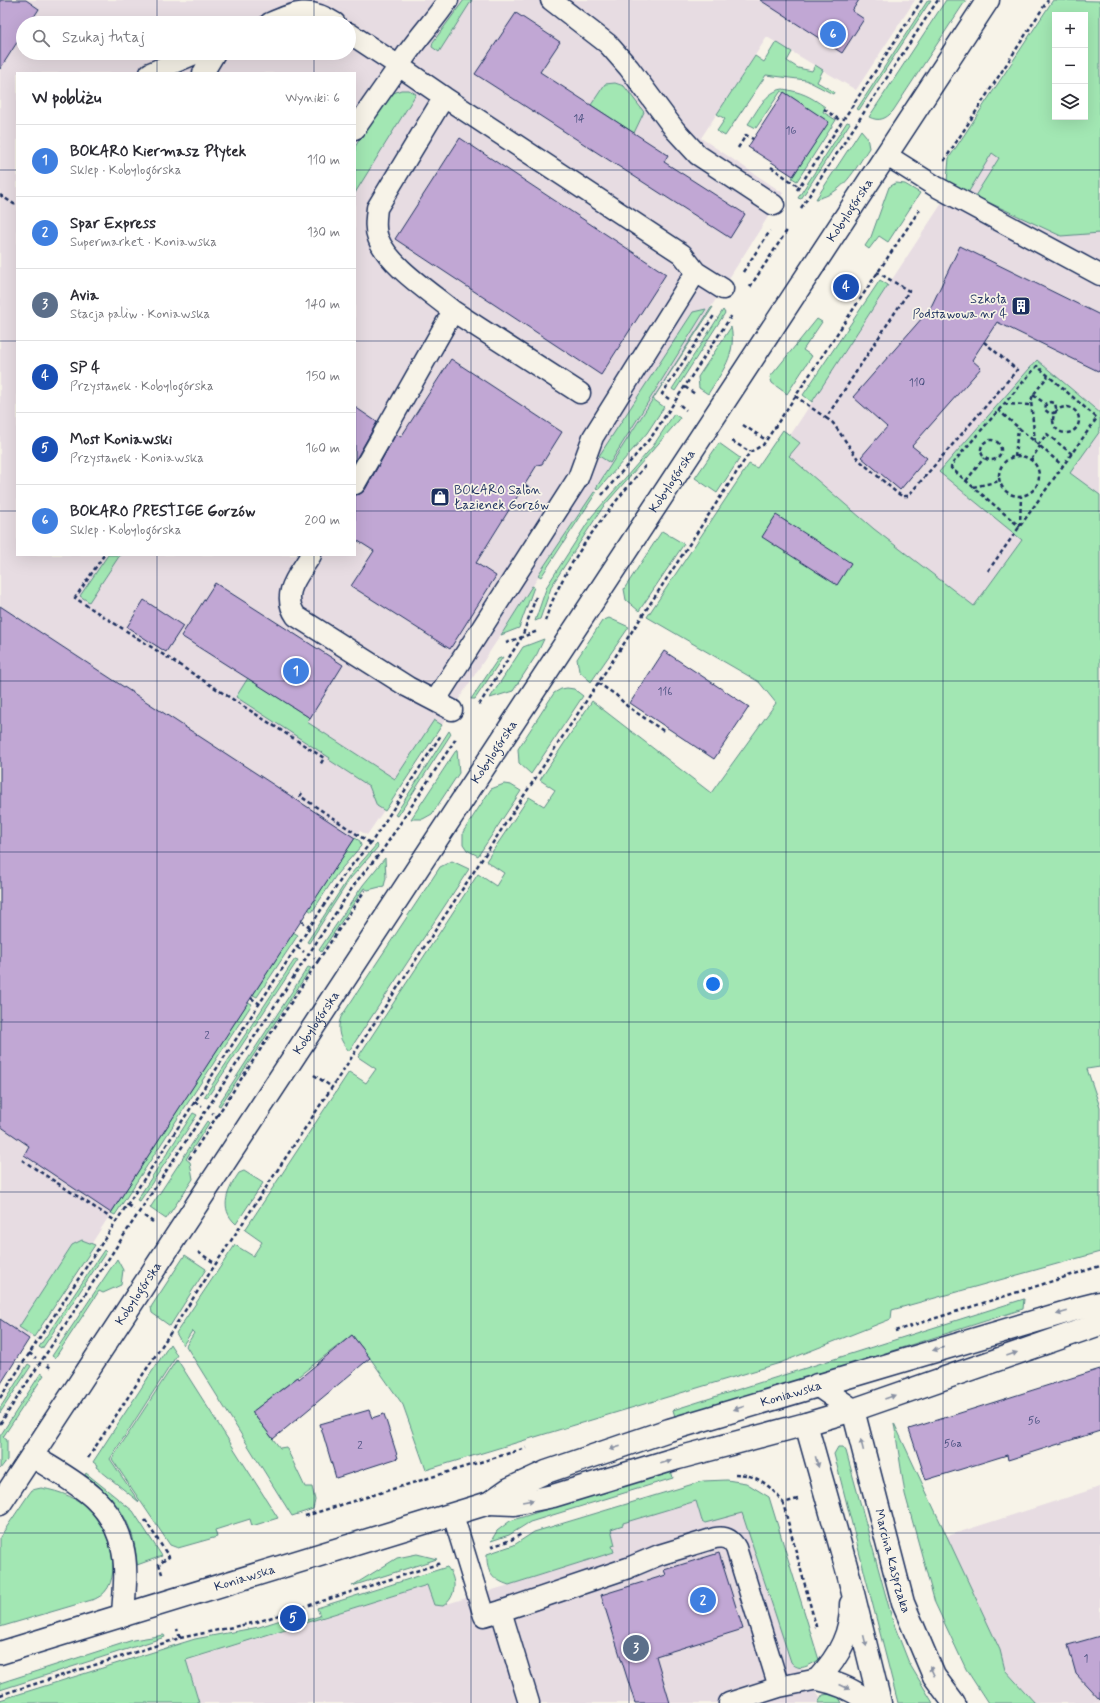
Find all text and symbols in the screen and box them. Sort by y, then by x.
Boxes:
map controls [1052,12,1088,120]
button: + [1052,12,1088,48]
search box [16,16,356,60]
pin: 6 [820,19,846,49]
icon: search [30,27,52,49]
text: Szukaj tutaj [62,28,145,48]
button: − [1052,48,1088,84]
button: layers [1052,84,1088,120]
text: W pobliżu [32,87,101,109]
text: Wyniki: 6 [285,90,340,107]
house number: 14 [573,112,585,126]
house number: 16 [786,124,797,138]
text: BOKARO Kiermasz Płytek [70,142,246,162]
text: 1 [42,152,48,169]
text: 110 m [307,152,340,169]
text: Sklep · Kobylogórska [70,162,181,179]
street label: Kobylogórska [823,175,877,245]
text: Spar Express [70,214,156,234]
text: 2 [42,224,48,241]
text: 130 m [307,224,340,241]
text: Supermarket · Koniawska [70,234,217,251]
pin: 4 [833,272,859,302]
text: Avia [70,286,99,306]
place label: Szkoła Podstawowa nr 4 [912,291,1007,323]
building icon: Szkoła Podstawowa nr 4 [1010,295,1032,317]
text: 3 [42,296,48,313]
text: 140 m [305,296,340,313]
text: Stacja paliw · Koniawska [70,306,210,323]
text: SP 4 [70,358,100,378]
text: 4 [41,368,49,385]
text: 150 m [306,368,340,385]
house number: 110 [909,376,925,390]
text: Przystanek · Kobylogórska [70,378,214,395]
text: Most Koniawski [70,430,172,450]
text: 5 [41,440,49,457]
text: 160 m [305,440,340,457]
street label: Kobylogórska [645,446,699,516]
text: Przystanek · Koniawska [70,450,204,467]
place label: BOKARO Salon Łazienek Gorzów [454,482,549,514]
shop icon: BOKARO Salon Łazienek Gorzów [429,486,451,508]
text: BOKARO PRESTIGE Gorzów [70,502,255,522]
text: 6 [42,512,48,529]
text: 200 m [305,512,340,529]
text: Sklep · Kobylogórska [70,522,181,539]
pin: 1 [283,656,309,686]
house number: 116 [658,685,672,699]
street label: Kobylogórska [467,716,521,787]
your location [703,974,723,994]
street label: Kobylogórska [289,987,344,1058]
house number: 2 [204,1029,210,1043]
street label: Kobylogórska [111,1258,166,1328]
one-way arrow [1056,1310,1068,1316]
one-way arrow [931,1346,943,1352]
one-way arrow [1007,1350,1019,1356]
street label: Koniawska [759,1377,824,1411]
one-way arrow [884,1394,896,1400]
one-way arrow [733,1405,745,1411]
house number: 56 [1028,1414,1040,1428]
house number: 56a [944,1437,963,1451]
house number: 2 [357,1439,363,1453]
one-way arrow [859,1439,865,1451]
one-way arrow [609,1445,621,1451]
one-way arrow [814,1456,820,1468]
one-way arrow [661,1459,673,1465]
one-way arrow [522,1498,534,1504]
street label: Marcina Kasprzaka [870,1507,915,1616]
street label: Koniawska [212,1560,278,1595]
pin: 2 [690,1585,716,1615]
pin: 5 [280,1603,306,1633]
pin: 3 [623,1633,649,1663]
one-way arrow [862,1636,868,1648]
house number: 1 [1084,1652,1089,1666]
one-way arrow [929,1665,935,1676]
one-way arrow [839,1684,851,1690]

